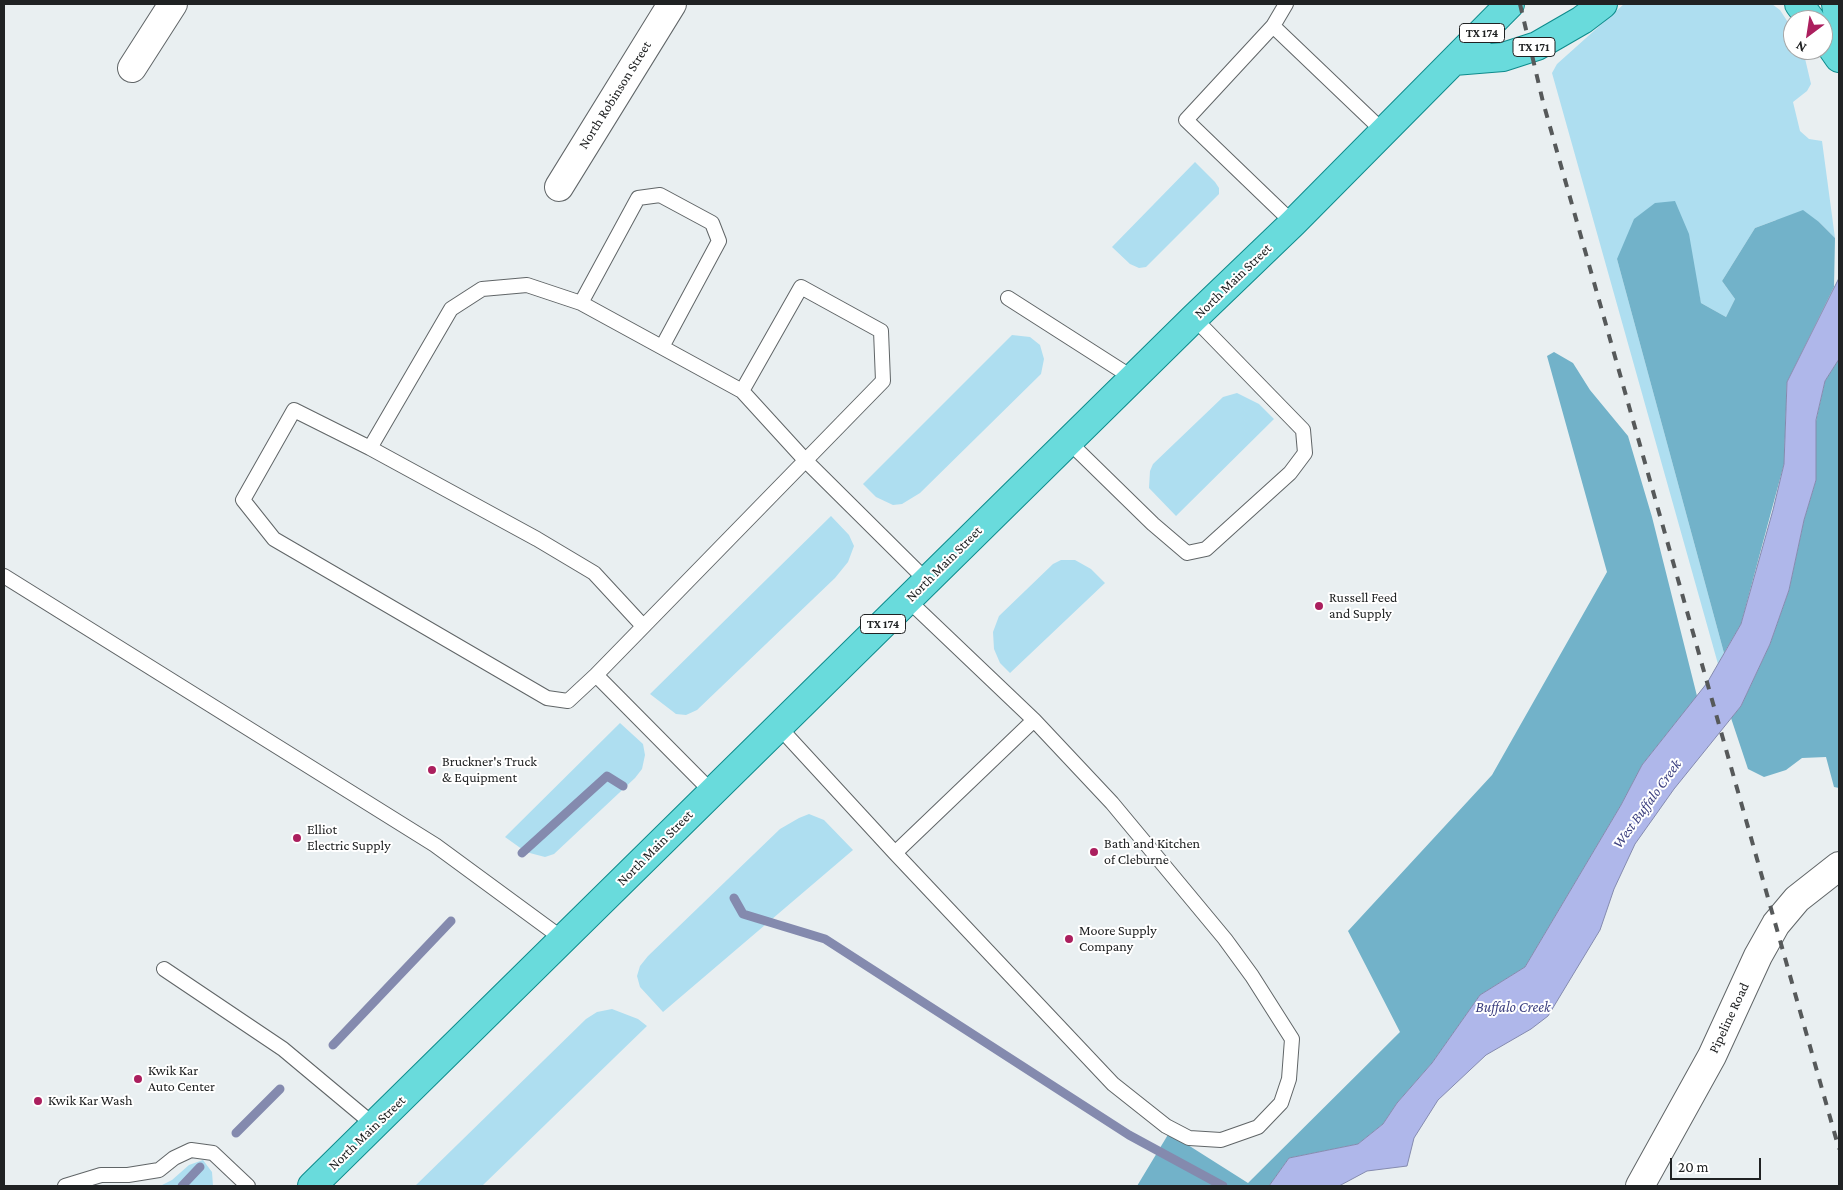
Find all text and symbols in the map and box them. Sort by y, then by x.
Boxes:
north arrow [1783,10,1833,60]
road number: TX 174 [1460,23,1504,42]
street label: North Robinson Street [575,38,655,152]
road number: TX 171 [1513,38,1555,56]
text: N [1793,38,1809,56]
street label: North Main Street [1191,240,1275,322]
street label: North Main Street [903,523,985,605]
place label: Russell Feed and Supply [1329,590,1397,622]
marker: Russell Feed and Supply [1313,600,1325,612]
road number: TX 174 [860,614,906,634]
place label: Bruckner's Truck & Equipment [442,754,537,786]
water label: West Buffalo Creek [1609,756,1685,852]
marker: Bruckner's Truck & Equipment [426,764,438,776]
street label: North Main Street [614,807,696,889]
place label: Elliot Electric Supply [307,822,391,854]
marker: Elliot Electric Supply [291,832,303,844]
place label: Bath and Kitchen of Cleburne [1104,836,1200,869]
marker: Bath and Kitchen of Cleburne [1088,846,1100,858]
place label: Moore Supply Company [1079,923,1157,956]
marker: Moore Supply Company [1063,933,1075,945]
street label: Pipeline Road [1705,980,1753,1056]
water label: Buffalo Creek [1476,998,1550,1016]
place label: Kwik Kar Auto Center [148,1063,215,1096]
marker: Kwik Kar Auto Center [132,1073,144,1085]
street label: North Main Street [325,1092,409,1174]
place label: Kwik Kar Wash [48,1093,133,1109]
marker: Kwik Kar Wash [32,1095,44,1107]
scale bar [1673,1148,1764,1180]
text: 20 m [1678,1159,1709,1175]

